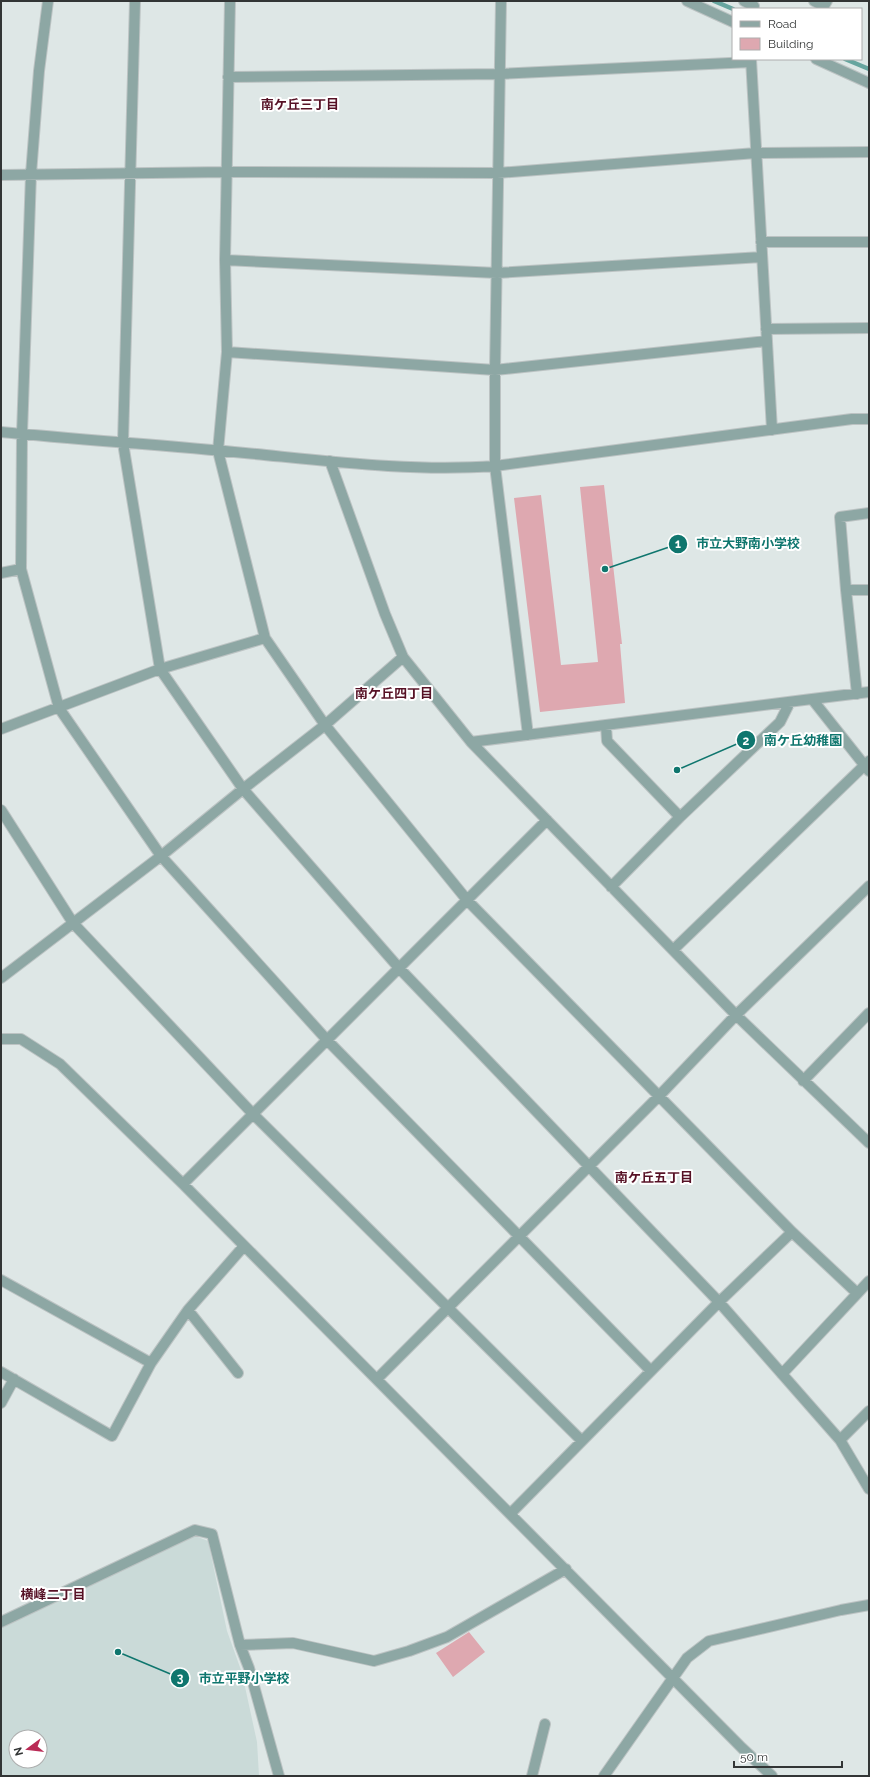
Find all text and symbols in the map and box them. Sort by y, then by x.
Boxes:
legend [732,8,862,60]
text: Road [768,17,797,31]
text: Building [768,37,814,51]
district label: 南ケ丘三丁目 [261,97,339,112]
callout: 市立大野南小学校 [668,531,808,556]
text: 市立大野南小学校 [696,536,800,551]
text: 1 [675,537,681,551]
district label: 南ケ丘四丁目 [355,686,433,701]
callout: 南ケ丘幼稚園 [736,728,850,753]
text: 南ケ丘幼稚園 [764,733,842,748]
text: 2 [743,734,750,748]
district label: 南ケ丘五丁目 [615,1170,693,1185]
district label: 横峰二丁目 [20,1587,86,1602]
callout: 市立平野小学校 [170,1666,297,1691]
text: 3 [177,1671,184,1685]
text: 市立平野小学校 [198,1671,290,1686]
north arrow [8,1729,48,1769]
scale bar [734,1743,842,1769]
text: N [11,1746,26,1757]
text: 50 m [740,1750,768,1764]

